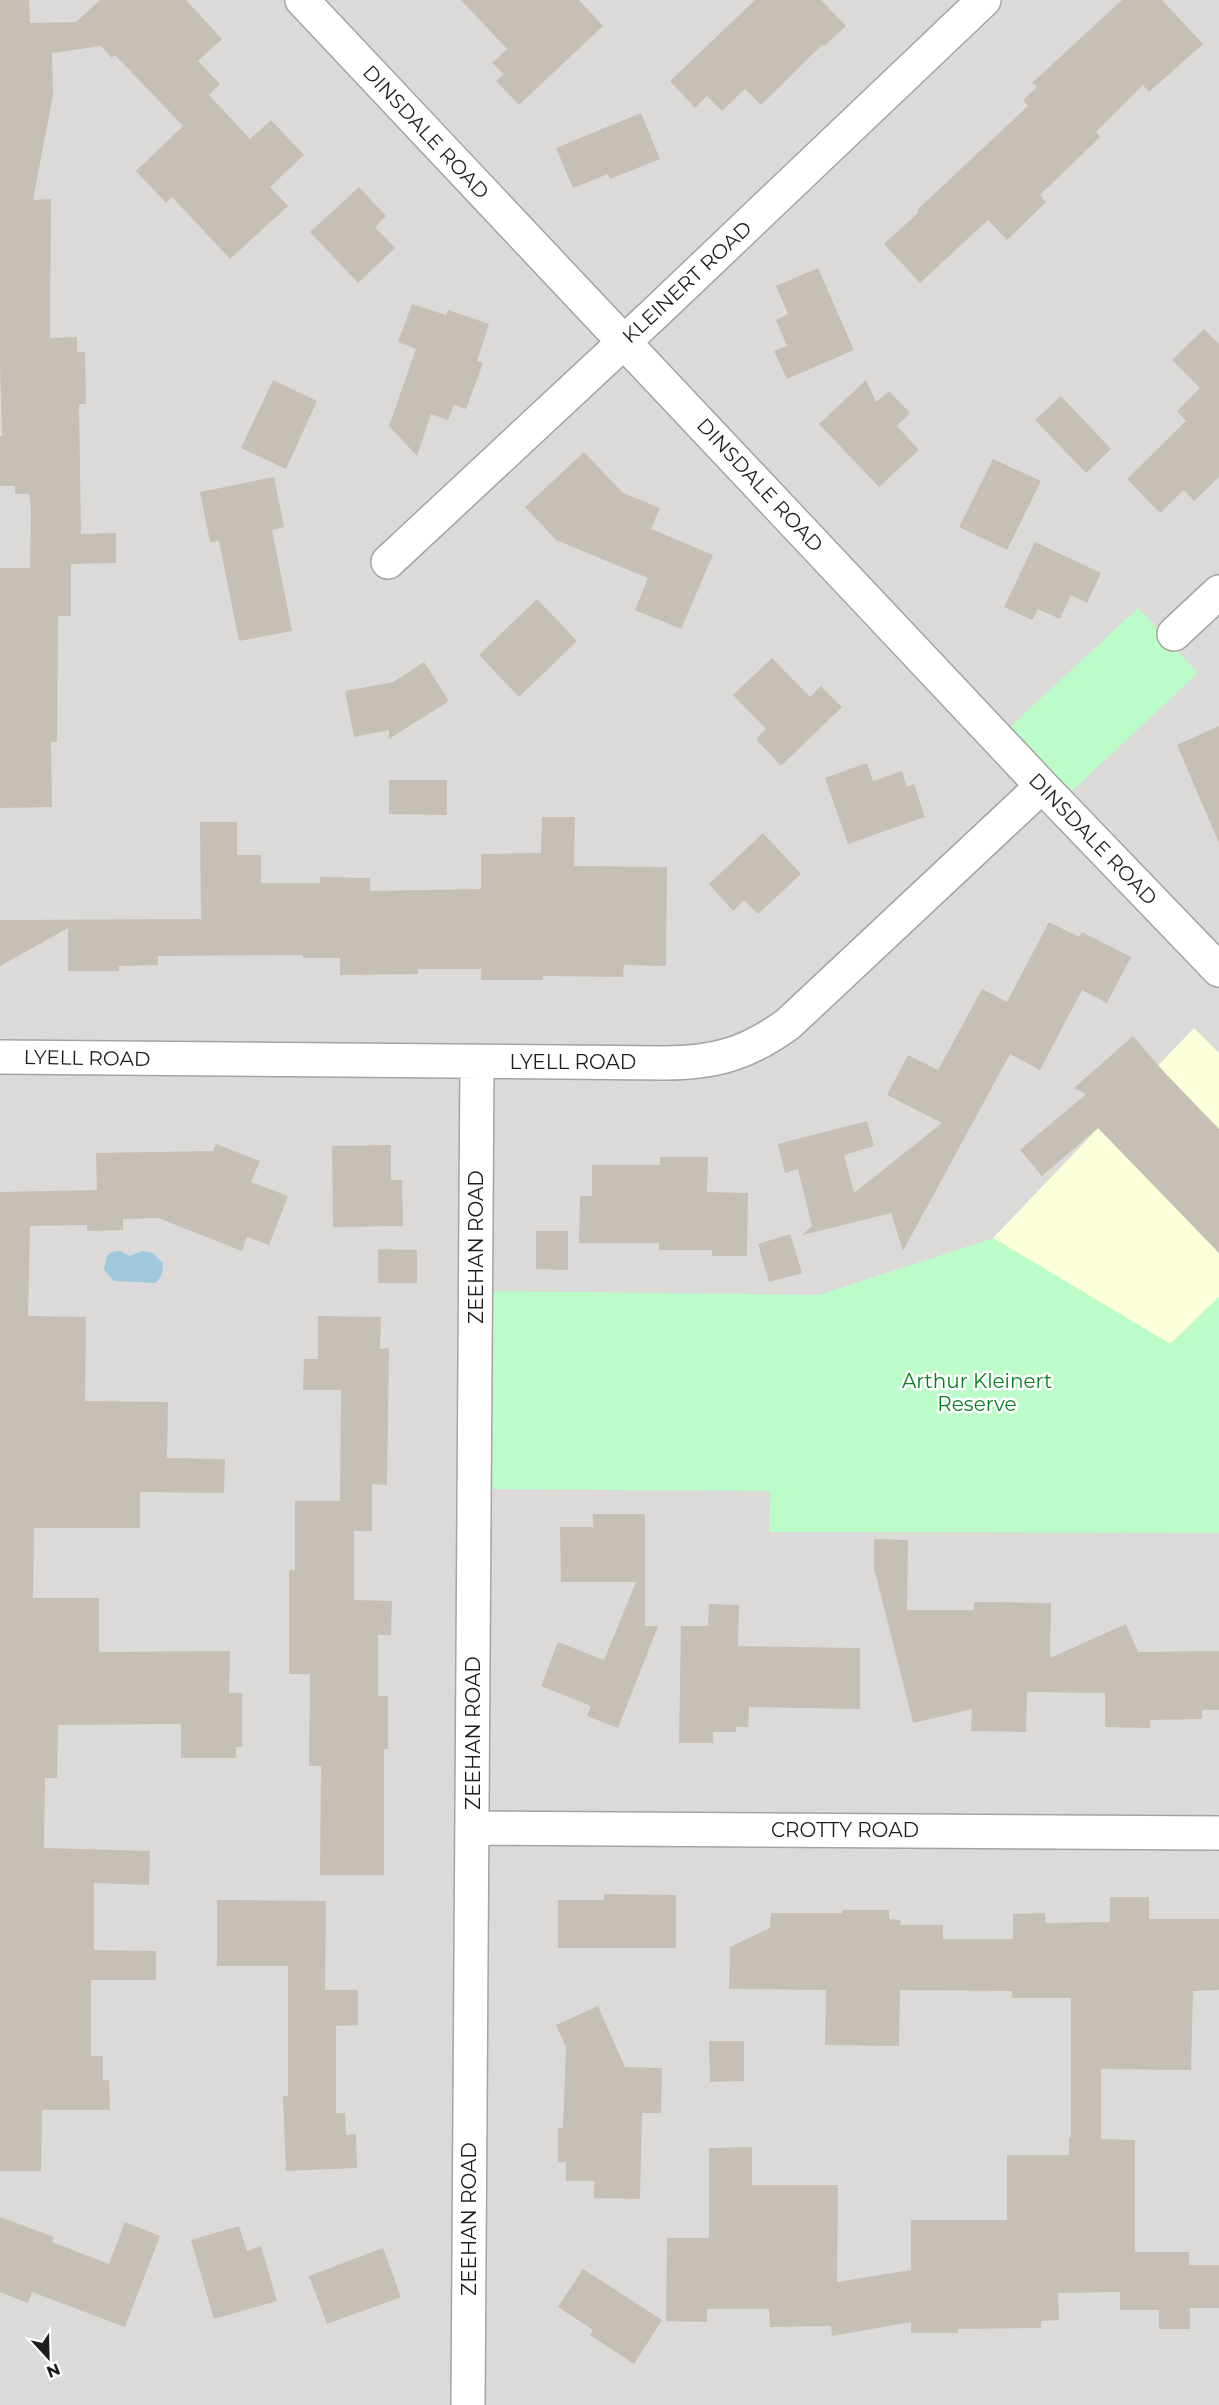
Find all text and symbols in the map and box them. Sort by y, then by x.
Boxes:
street label: DINSDALE ROAD [358,60,494,204]
street label: KLEINERT ROAD [617,216,757,348]
street label: DINSDALE ROAD [692,413,828,557]
street label: DINSDALE ROAD [1024,768,1162,910]
street label: LYELL ROAD [23,1045,151,1071]
street label: LYELL ROAD [510,1050,636,1074]
street label: ZEEHAN ROAD [464,1170,488,1324]
park label: Arthur Kleinert Reserve [902,1369,1052,1416]
street label: ZEEHAN ROAD [461,1656,485,1810]
street label: CROTTY ROAD [771,1818,919,1842]
street label: ZEEHAN ROAD [457,2142,481,2296]
north arrow [18,2327,78,2387]
text: N [44,2359,63,2382]

